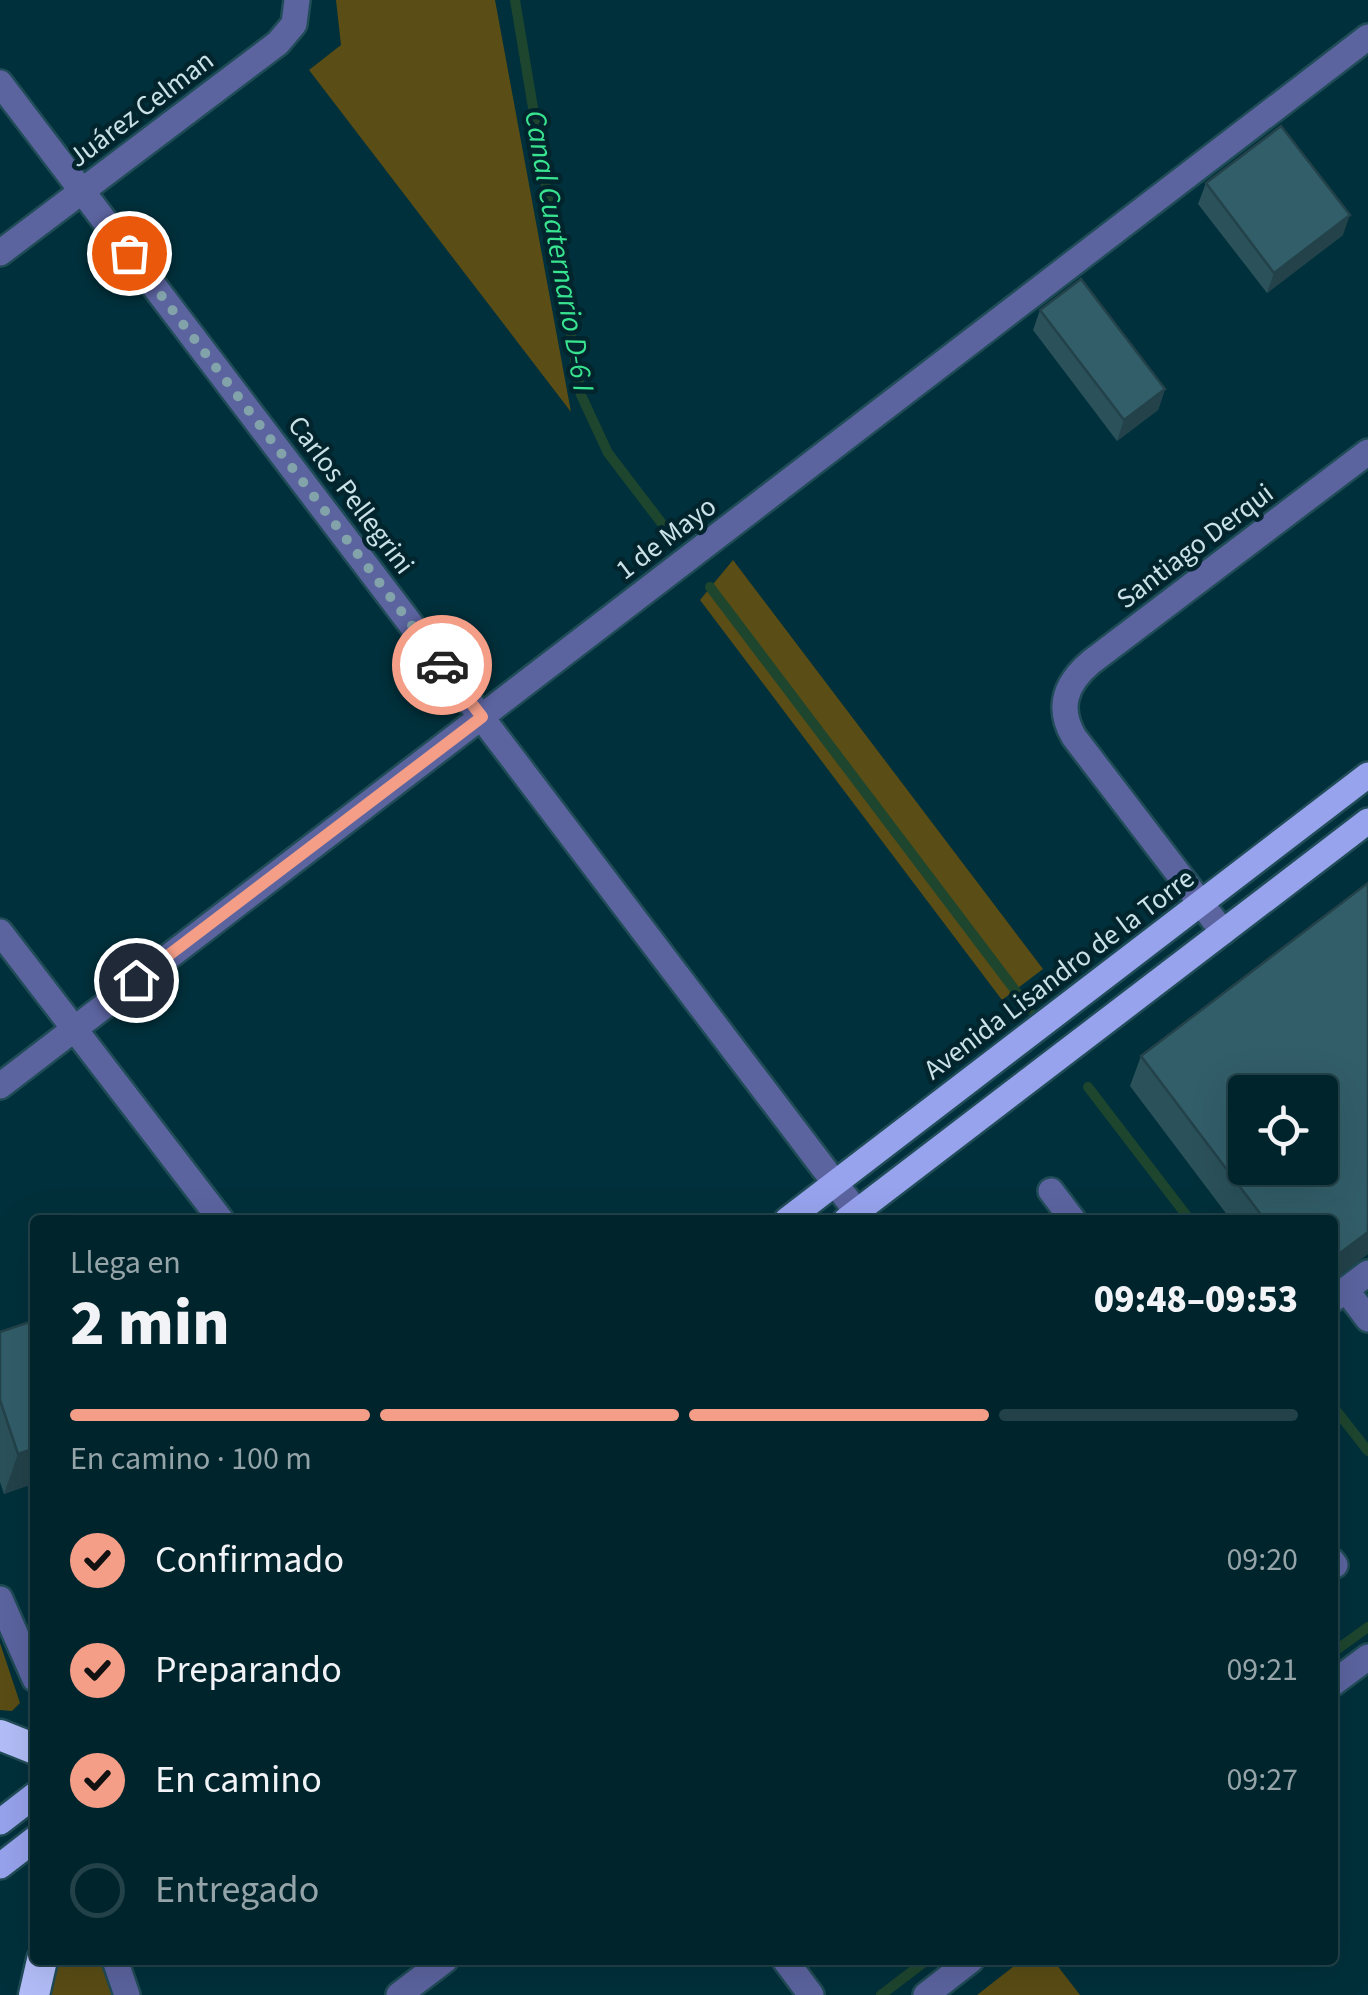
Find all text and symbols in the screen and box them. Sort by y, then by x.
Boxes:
street label: Juárez Celman [60,41,222,177]
water label: Canal Cuaternario D-6 I [513,107,605,396]
pin [87,211,172,296]
icon: bag [102,226,157,281]
street label: Carlos Pellegrini [278,407,424,583]
street label: Santiago Derqui [1108,474,1282,618]
street label: 1 de Mayo [607,487,725,589]
courier [392,615,492,715]
icon: car [415,638,470,693]
street label: Avenida Lisandro de la Torre [915,859,1203,1089]
pin [94,938,179,1023]
icon: home [109,953,164,1008]
map controls [1228,1075,1338,1185]
button: locate [1228,1075,1338,1185]
text: Llega en [70,1240,181,1286]
text: 09:48–09:53 [1094,1273,1298,1327]
text: 2 min [70,1277,230,1370]
text: En camino · 100 m [70,1436,312,1482]
icon: check [70,1533,125,1588]
text: Confirmado [155,1533,344,1587]
text: 09:20 [1226,1537,1298,1583]
icon: check [70,1643,125,1698]
text: Preparando [155,1643,342,1697]
text: 09:21 [1226,1647,1298,1693]
icon: check [70,1753,125,1808]
text: En camino [155,1753,322,1807]
text: 09:27 [1226,1757,1298,1803]
text: Entregado [155,1863,319,1917]

